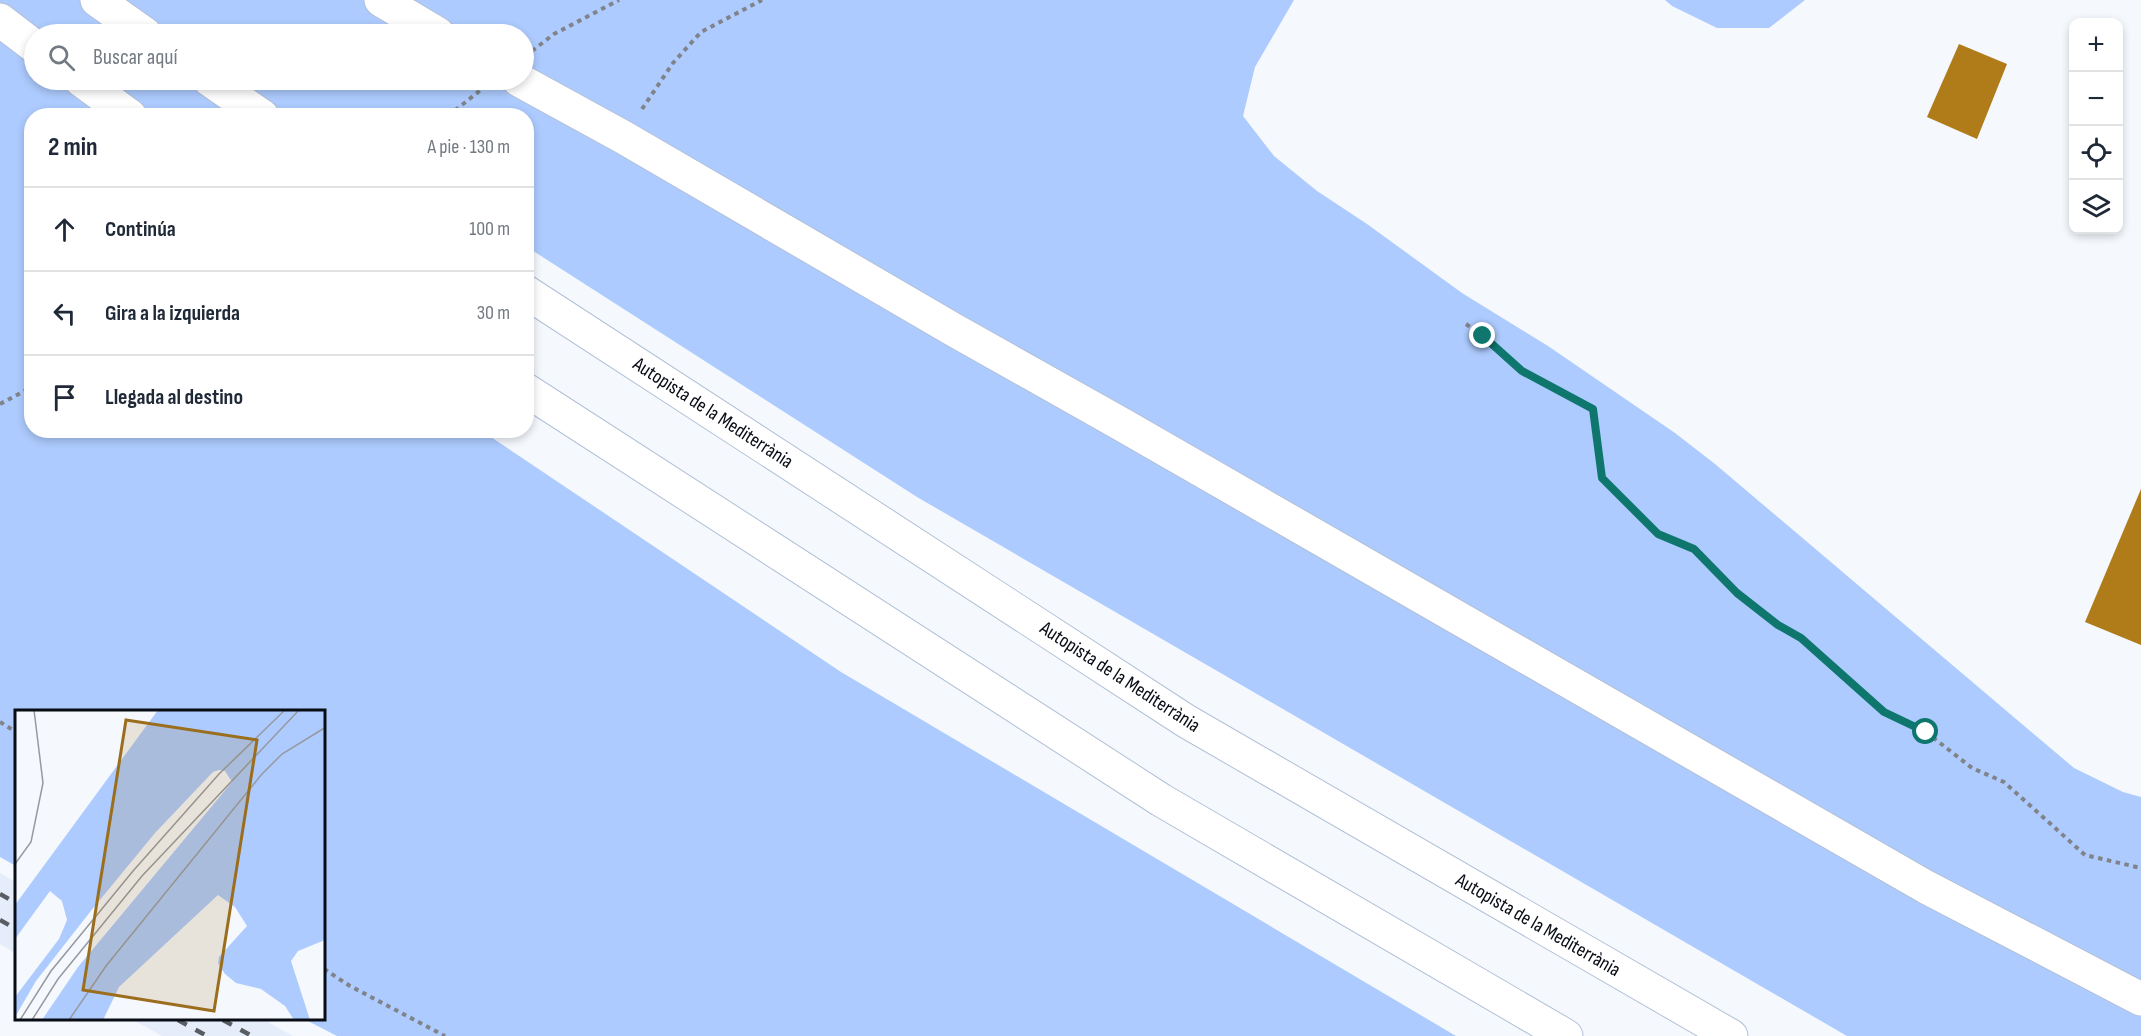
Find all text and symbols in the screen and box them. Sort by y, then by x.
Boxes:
map controls [2069,18,2123,234]
button: + [2069,18,2123,72]
search box [24,24,534,90]
icon: search [45,41,78,74]
text: Buscar aquí [93,44,178,71]
button: − [2069,72,2123,126]
button: locate [2069,126,2123,180]
text: 2 min [48,132,98,163]
text: A pie · 130 m [428,135,510,159]
button: layers [2069,180,2123,234]
icon: ahead [48,213,81,246]
text: Continúa [105,216,176,243]
text: 100 m [469,217,510,241]
icon: left [48,297,81,330]
text: Gira a la izquierda [105,300,240,327]
text: 30 m [477,301,510,325]
route end [1469,322,1495,348]
street label: Autopista de la Mediterrània [628,352,798,474]
icon: arrive [48,381,81,414]
text: Llegada al destino [105,384,243,411]
street label: Autopista de la Mediterrània [1035,616,1205,738]
inset map [15,710,326,1021]
route start [1912,718,1938,744]
street label: Autopista de la Mediterrània [1451,868,1625,982]

